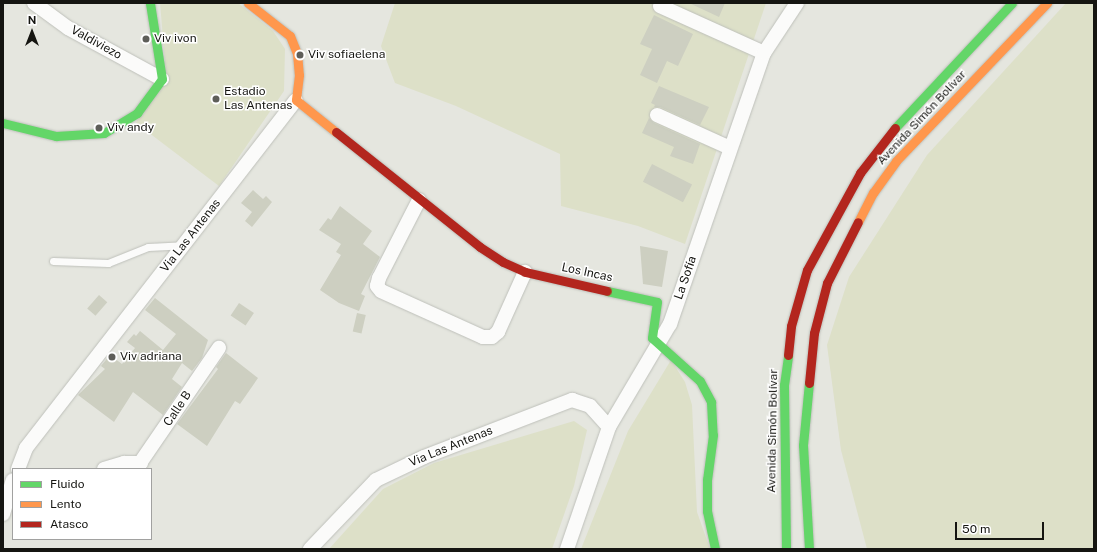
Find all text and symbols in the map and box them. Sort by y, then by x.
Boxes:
north arrow [12,12,52,52]
text: N [28,14,36,26]
street label: Valdiviezo [68,23,124,63]
place label: Viv ivon [154,32,197,46]
marker: Viv ivon [141,34,151,44]
place label: Viv sofiaelena [308,48,385,62]
marker: Viv sofiaelena [295,50,305,60]
street label: Avenida Simón Bolívar [875,68,969,168]
place label: Estadio Las Antenas [224,85,292,113]
marker: Estadio Las Antenas [211,94,221,104]
place label: Viv andy [107,121,154,135]
marker: Viv andy [94,123,104,133]
street label: Via Las Antenas [158,197,224,275]
street label: La Sofía [672,254,700,302]
street label: Los Incas [560,261,614,285]
place label: Viv adriana [120,350,182,364]
marker: Viv adriana [107,352,117,362]
street label: Avenida Simón Bolívar [765,369,781,493]
street label: Calle B [161,389,195,429]
street label: Via Las Antenas [407,424,495,470]
legend [12,468,152,540]
text: Fluido [50,477,85,491]
text: Lento [50,497,81,511]
scale bar [957,514,1046,540]
text: Atasco [50,517,88,531]
text: 50 m [962,522,990,536]

